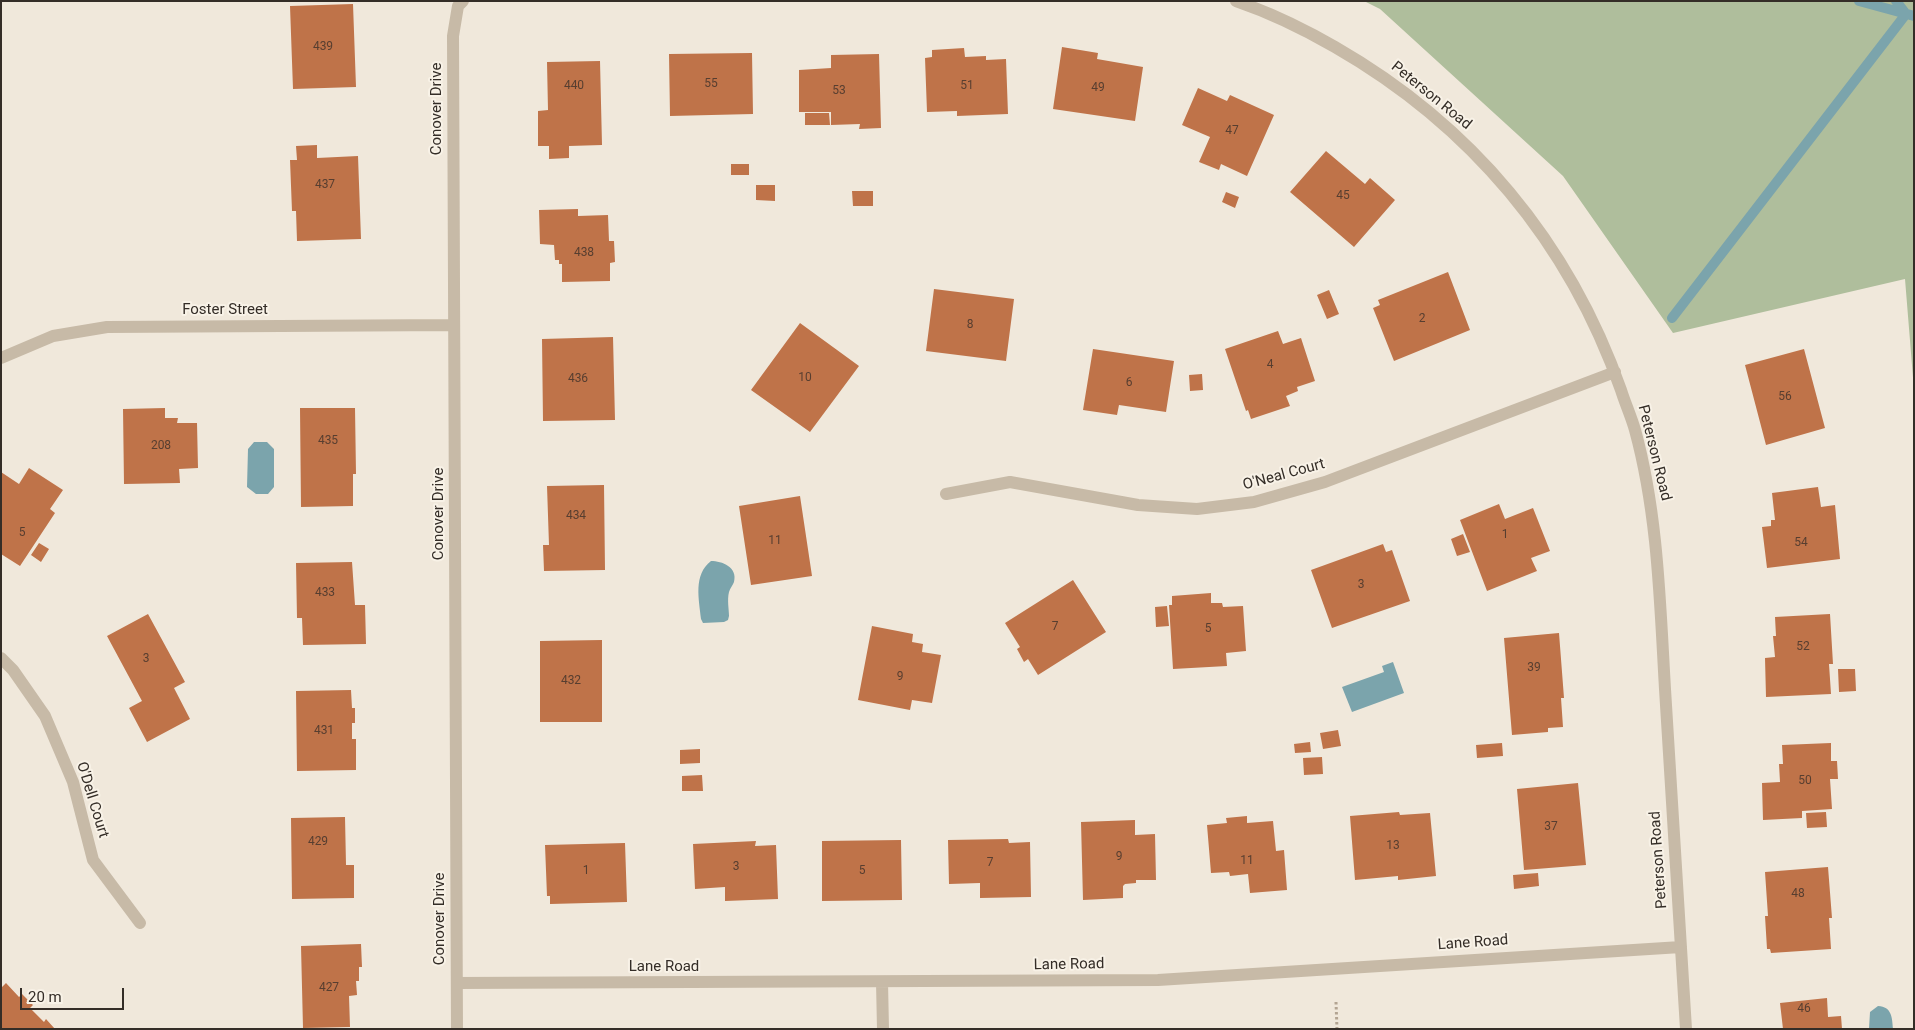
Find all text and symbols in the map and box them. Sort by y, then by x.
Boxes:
house number: 439 [313,40,333,54]
street label: Peterson Road [1387,58,1475,134]
street label: Conover Drive [428,63,446,155]
house number: 55 [704,77,718,91]
house number: 440 [564,79,584,93]
house number: 51 [960,79,974,93]
house number: 49 [1091,81,1105,95]
house number: 53 [832,84,846,98]
house number: 47 [1225,124,1239,138]
house number: 437 [315,178,335,192]
house number: 45 [1336,189,1350,203]
house number: 438 [574,246,594,260]
street label: Foster Street [182,301,268,319]
house number: 2 [1419,312,1425,326]
house number: 8 [967,318,973,332]
house number: 4 [1267,358,1273,372]
house number: 10 [798,371,812,385]
house number: 436 [568,372,588,386]
house number: 6 [1126,376,1132,390]
house number: 56 [1778,390,1792,404]
street label: Peterson Road [1633,403,1675,503]
house number: 435 [318,434,338,448]
house number: 208 [151,439,171,453]
street label: O'Neal Court [1241,455,1327,495]
street label: Conover Drive [430,468,448,560]
house number: 434 [566,509,586,523]
house number: 5 [19,526,25,540]
house number: 1 [1502,528,1508,542]
house number: 11 [768,534,782,548]
house number: 54 [1794,536,1808,550]
house number: 3 [1358,578,1364,592]
house number: 433 [315,586,335,600]
house number: 7 [1052,620,1058,634]
house number: 5 [1205,622,1211,636]
house number: 52 [1796,640,1810,654]
house number: 3 [143,652,149,666]
house number: 39 [1527,661,1541,675]
house number: 9 [897,670,903,684]
house number: 432 [561,674,581,688]
house number: 431 [314,724,334,738]
street label: O'Dell Court [72,760,112,840]
house number: 50 [1798,774,1812,788]
street label: Peterson Road [1647,810,1671,910]
house number: 37 [1544,820,1558,834]
house number: 429 [308,835,328,849]
house number: 13 [1386,839,1400,853]
house number: 9 [1116,850,1122,864]
house number: 11 [1240,854,1254,868]
house number: 7 [987,856,993,870]
house number: 3 [733,860,739,874]
house number: 1 [583,864,589,878]
house number: 5 [859,864,865,878]
street label: Conover Drive [431,873,449,965]
house number: 48 [1791,887,1805,901]
street label: Lane Road [1437,932,1509,954]
street label: Lane Road [1034,955,1104,975]
street label: Lane Road [629,958,699,976]
scale bar [22,978,126,1010]
house number: 427 [319,981,339,995]
text: 20 m [28,988,62,1006]
house number: 46 [1797,1002,1811,1016]

